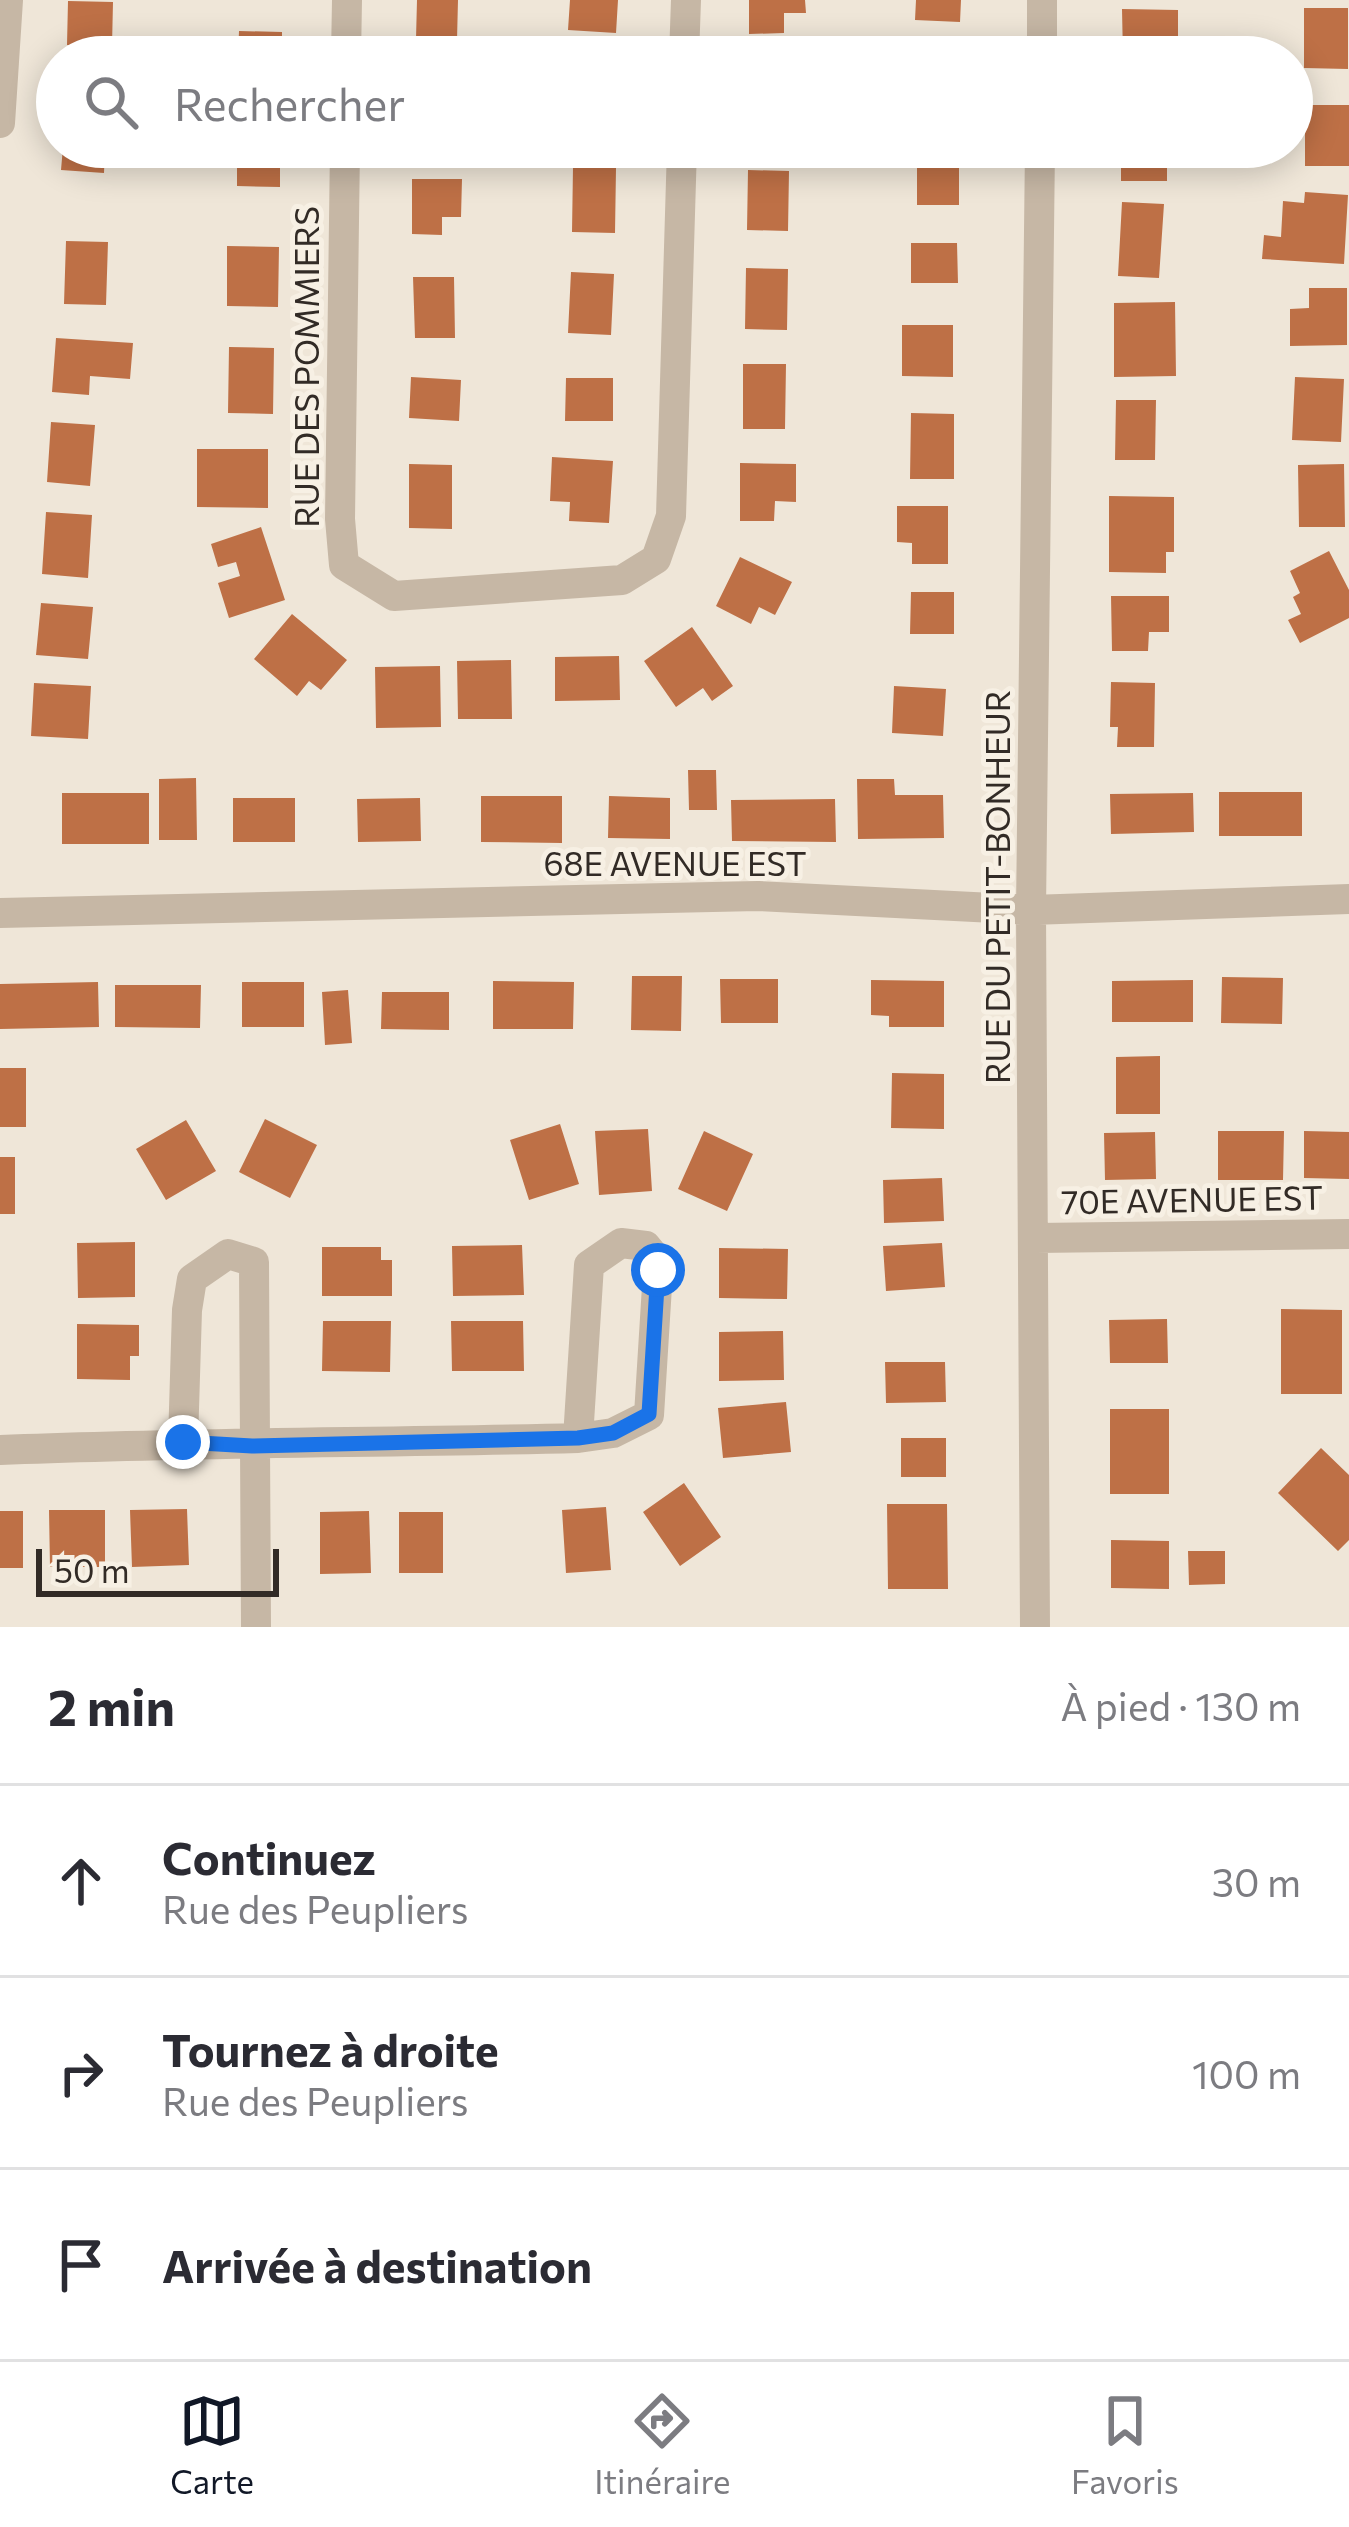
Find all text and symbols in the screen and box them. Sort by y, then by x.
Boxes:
search box [36,36,1313,168]
icon: search [78,69,144,135]
text: Rechercher [174,75,405,130]
street label: RUE DES POMMIERS [285,206,326,528]
street label: RUE DU PETIT-BONHEUR [976,690,1017,1084]
street label: 68E AVENUE EST [543,842,807,883]
street label: 70E AVENUE EST [1061,1176,1323,1221]
route start [631,1243,685,1297]
route end [156,1415,210,1469]
scale bar [36,1543,279,1596]
text: 50 m [54,1549,130,1590]
text: 2 min [48,1674,175,1737]
text: À pied · 130 m [1060,1681,1301,1729]
text: Continuez [162,1829,376,1884]
icon: ahead [48,1848,114,1914]
text: 30 m [1212,1857,1301,1905]
text: Rue des Peupliers [162,1884,468,1932]
text: Tournez à droite [162,2021,499,2076]
icon: right [48,2040,114,2106]
text: 100 m [1192,2049,1301,2097]
text: Rue des Peupliers [162,2076,468,2124]
icon: arrive [48,2232,114,2298]
text: Arrivée à destination [162,2237,592,2292]
tab: Carte [170,2388,254,2501]
tab: Itinéraire [594,2388,731,2501]
tab: Favoris [1071,2388,1179,2501]

